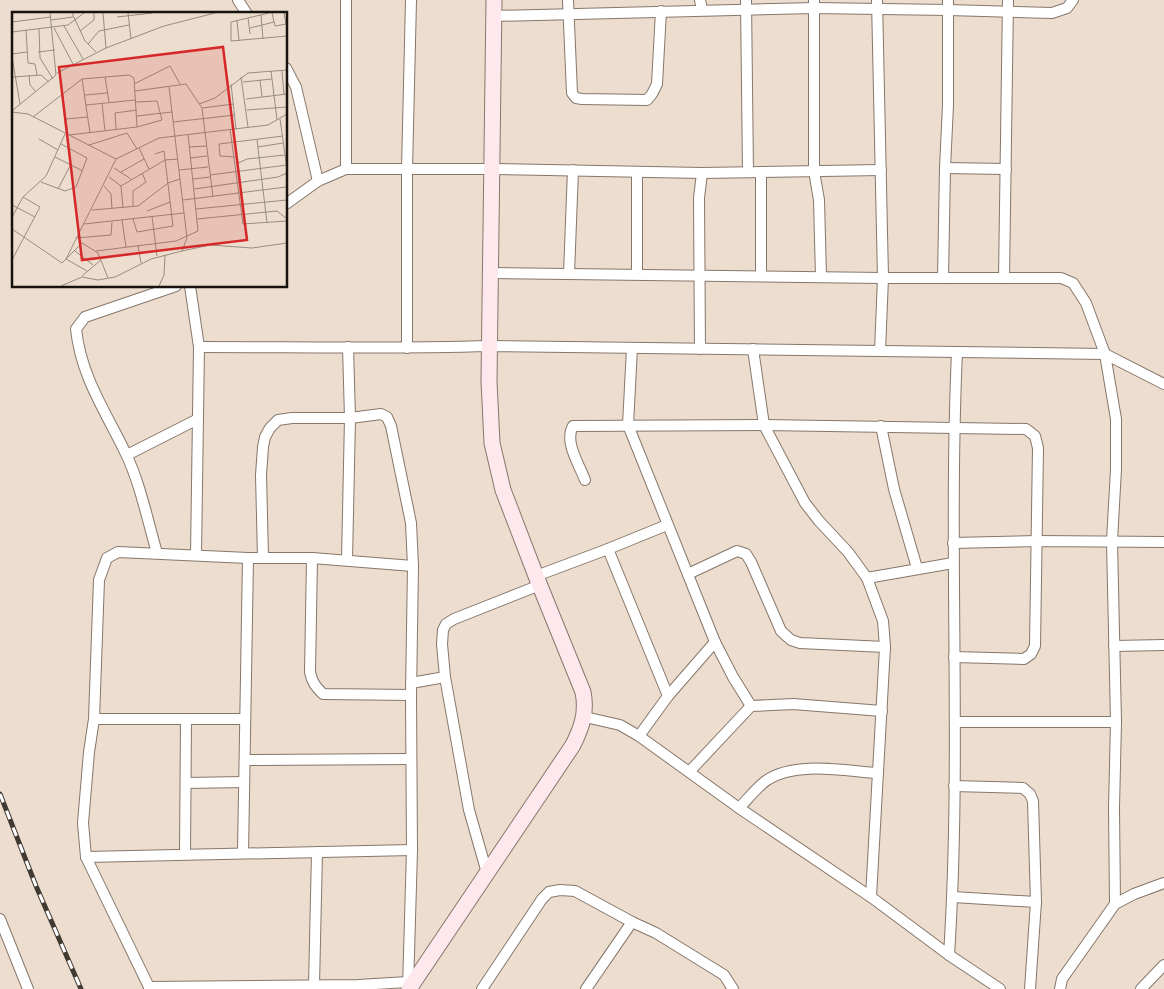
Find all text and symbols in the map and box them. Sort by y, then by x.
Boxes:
inset map [12,12,288,288]

